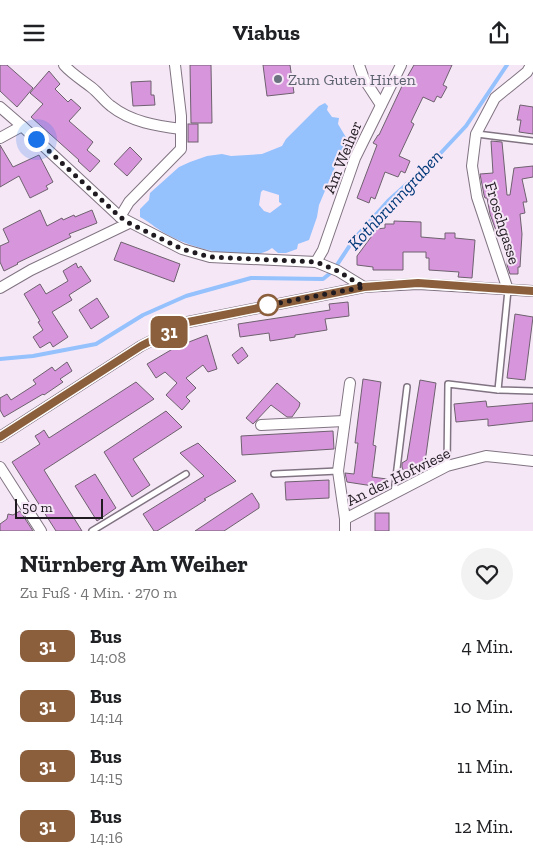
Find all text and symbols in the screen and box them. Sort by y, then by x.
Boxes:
icon: menu [20,19,48,47]
text: Viabus [233,19,300,46]
icon: share [485,19,513,47]
place label: Zum Guten Hirten [288,70,417,89]
marker: Zum Guten Hirten [272,73,284,85]
street label: Am Weiher [319,118,366,196]
your location [24,127,49,152]
water label: Kothbrunngraben [343,145,447,255]
street label: Froschgasse [481,180,524,267]
unlabelled marker [257,294,279,316]
line badge: 31 [146,316,192,348]
text: 31 [161,321,177,343]
street label: An der Hofwiese [343,443,453,510]
scale bar [15,496,102,519]
text: 50 m [22,499,53,516]
button: heart [461,548,513,600]
text: Nürnberg Am Weiher [20,549,248,578]
text: Zu Fuß · 4 Min. · 270 m [20,583,177,602]
text: Bus [90,625,122,648]
text: 31 [39,635,56,657]
text: 4 Min. [461,635,513,658]
text: 14:08 [90,648,126,667]
text: Bus [90,685,122,708]
text: 31 [39,695,56,717]
text: 10 Min. [453,695,513,718]
text: 14:14 [90,708,123,727]
text: Bus [90,745,122,768]
text: 31 [39,755,56,777]
text: 11 Min. [457,755,513,778]
text: 14:15 [90,768,123,787]
text: Bus [90,805,122,828]
text: 31 [39,815,56,837]
text: 12 Min. [455,815,513,838]
text: 14:16 [90,828,123,847]

